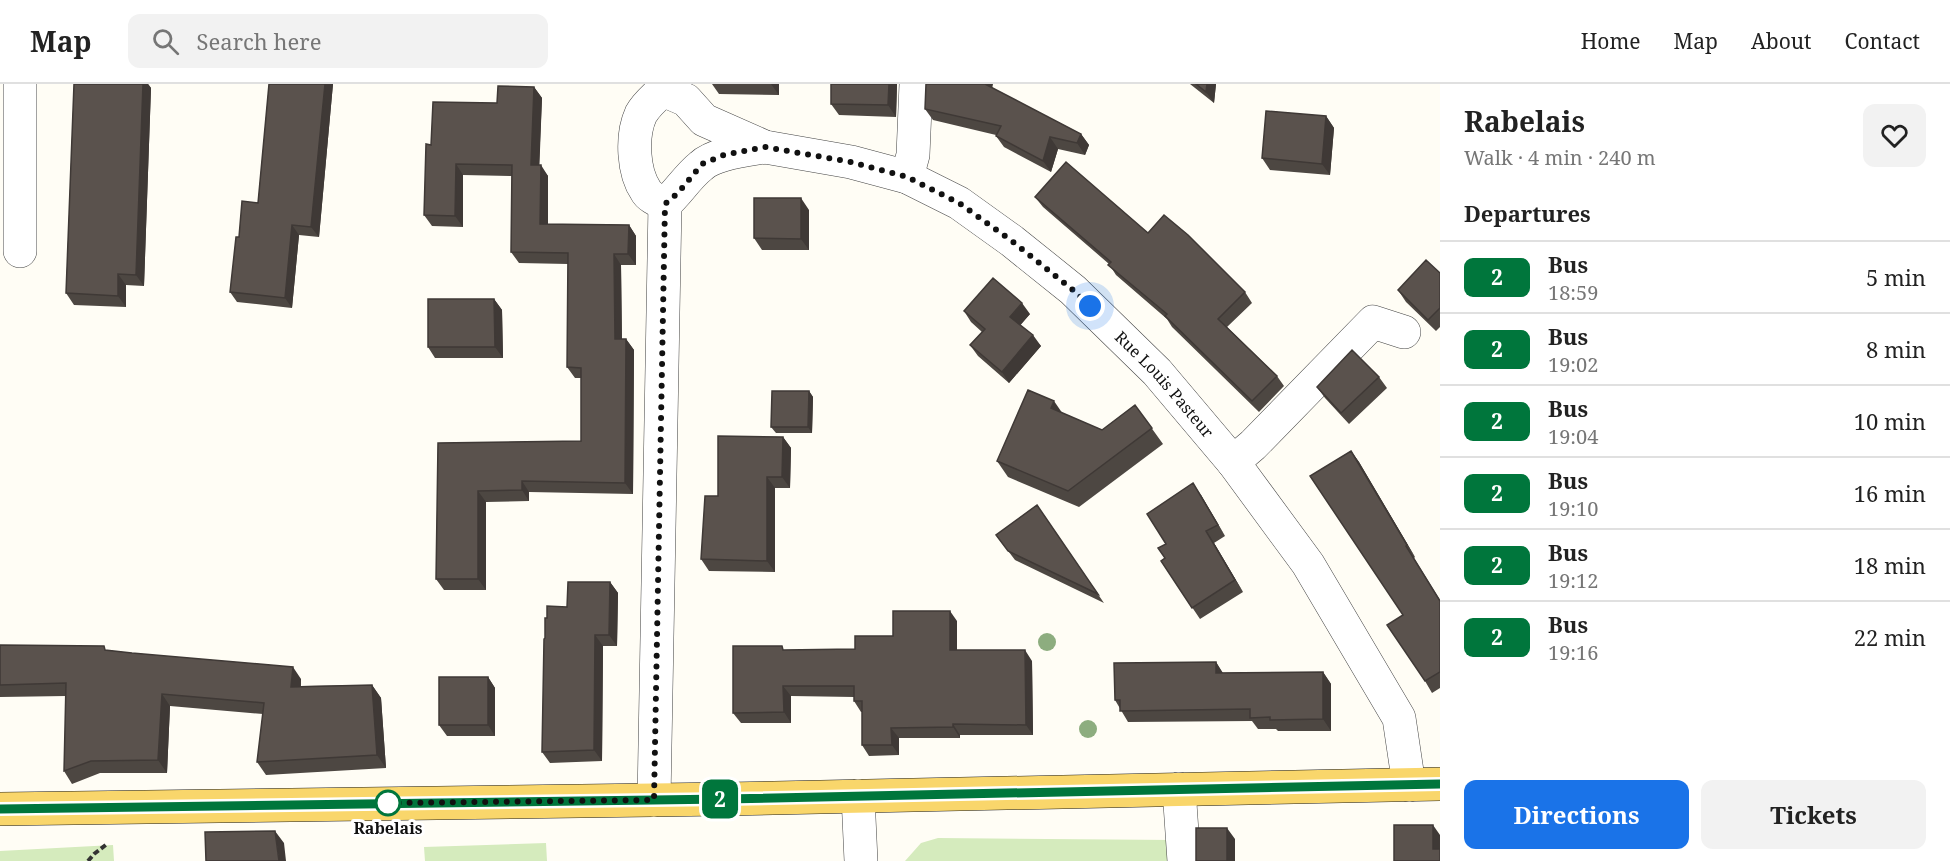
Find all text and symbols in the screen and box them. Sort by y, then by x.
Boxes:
search box [128,14,548,68]
text: Map [30,22,92,60]
icon: search [149,25,182,58]
text: Search here [197,26,321,56]
text: Home [1581,27,1641,55]
text: Map [1674,27,1718,55]
text: About [1751,27,1812,55]
text: Contact [1845,27,1920,55]
text: Rabelais [1464,102,1585,140]
button: heart [1863,104,1926,167]
text: Walk · 4 min · 240 m [1464,144,1656,171]
text: Departures [1464,198,1591,228]
text: Bus [1548,249,1588,279]
text: 5 min [1866,262,1926,292]
text: 2 [1491,263,1503,291]
text: 18:59 [1548,279,1598,306]
your location [1075,291,1105,321]
text: Bus [1548,321,1588,351]
street label: Rue Louis Pasteur [1110,326,1219,443]
text: 8 min [1866,334,1926,364]
text: 2 [1491,335,1503,363]
text: 19:02 [1548,351,1598,378]
text: Bus [1548,393,1588,423]
text: 10 min [1854,406,1926,436]
text: 2 [1491,407,1503,435]
text: 19:04 [1548,423,1598,450]
text: Bus [1548,465,1588,495]
text: 16 min [1854,478,1926,508]
text: 2 [1491,479,1503,507]
text: 19:10 [1548,495,1598,522]
text: Bus [1548,537,1588,567]
text: 18 min [1854,550,1926,580]
text: 2 [1491,551,1503,579]
text: 19:12 [1548,567,1598,594]
text: Bus [1548,609,1588,639]
text: 22 min [1854,622,1926,652]
text: 2 [1491,623,1503,651]
text: 19:16 [1548,639,1598,666]
line badge: 2 [700,780,740,818]
button: Directions [1464,780,1689,849]
button: Tickets [1701,780,1926,849]
text: 2 [714,785,726,813]
marker: Rabelais [375,790,401,816]
place label: Rabelais [353,817,423,839]

